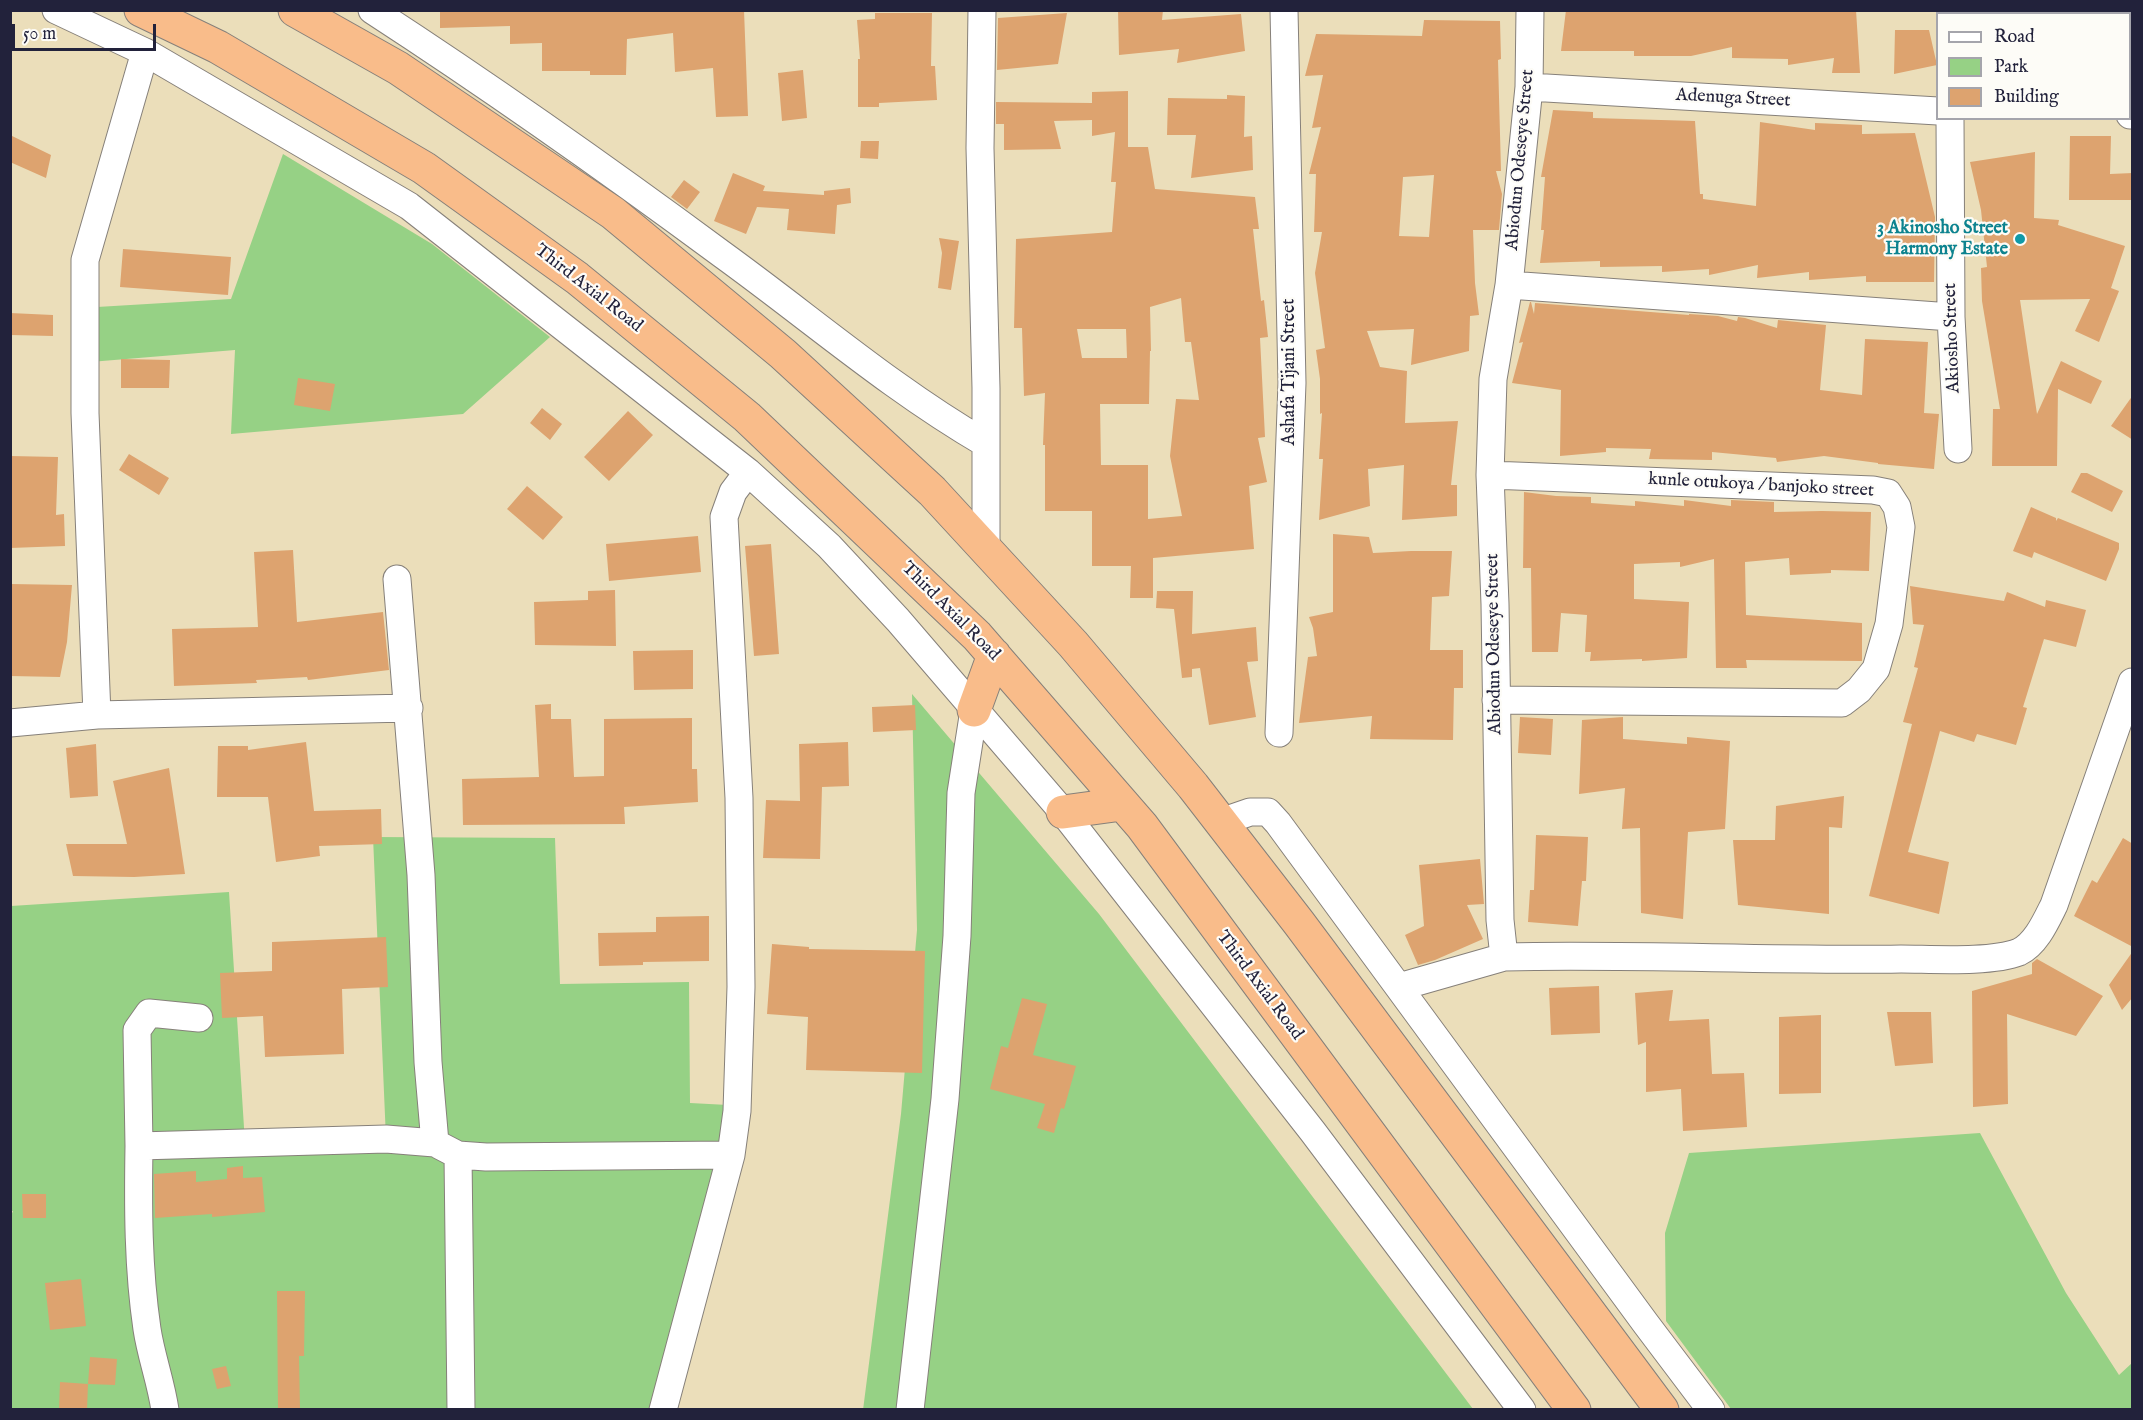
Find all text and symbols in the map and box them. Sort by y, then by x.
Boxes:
scale bar [15,12,159,50]
legend [1936,12,2131,120]
text: 50 m [23,23,56,46]
text: Road [1994,26,2035,49]
text: Park [1994,56,2028,79]
street label: Abiodun Odeseye Street [1502,69,1540,251]
street label: Adenuga Street [1675,85,1791,113]
text: Building [1994,86,2059,109]
place label: 3 Akinosho Street Harmony Estate [1877,218,2008,260]
marker: 3 Akinosho Street Harmony Estate [2013,232,2027,246]
street label: Third Axial Road [530,240,646,338]
street label: Akiosho Street [1940,282,1966,394]
street label: Ashafa Tijani Street [1279,298,1301,446]
street label: kunle otukoya / banjoko street [1648,469,1874,503]
street label: Abiodun Odeseye Street [1483,553,1507,735]
street label: Third Axial Road [896,558,1004,666]
street label: Third Axial Road [1211,927,1307,1045]

